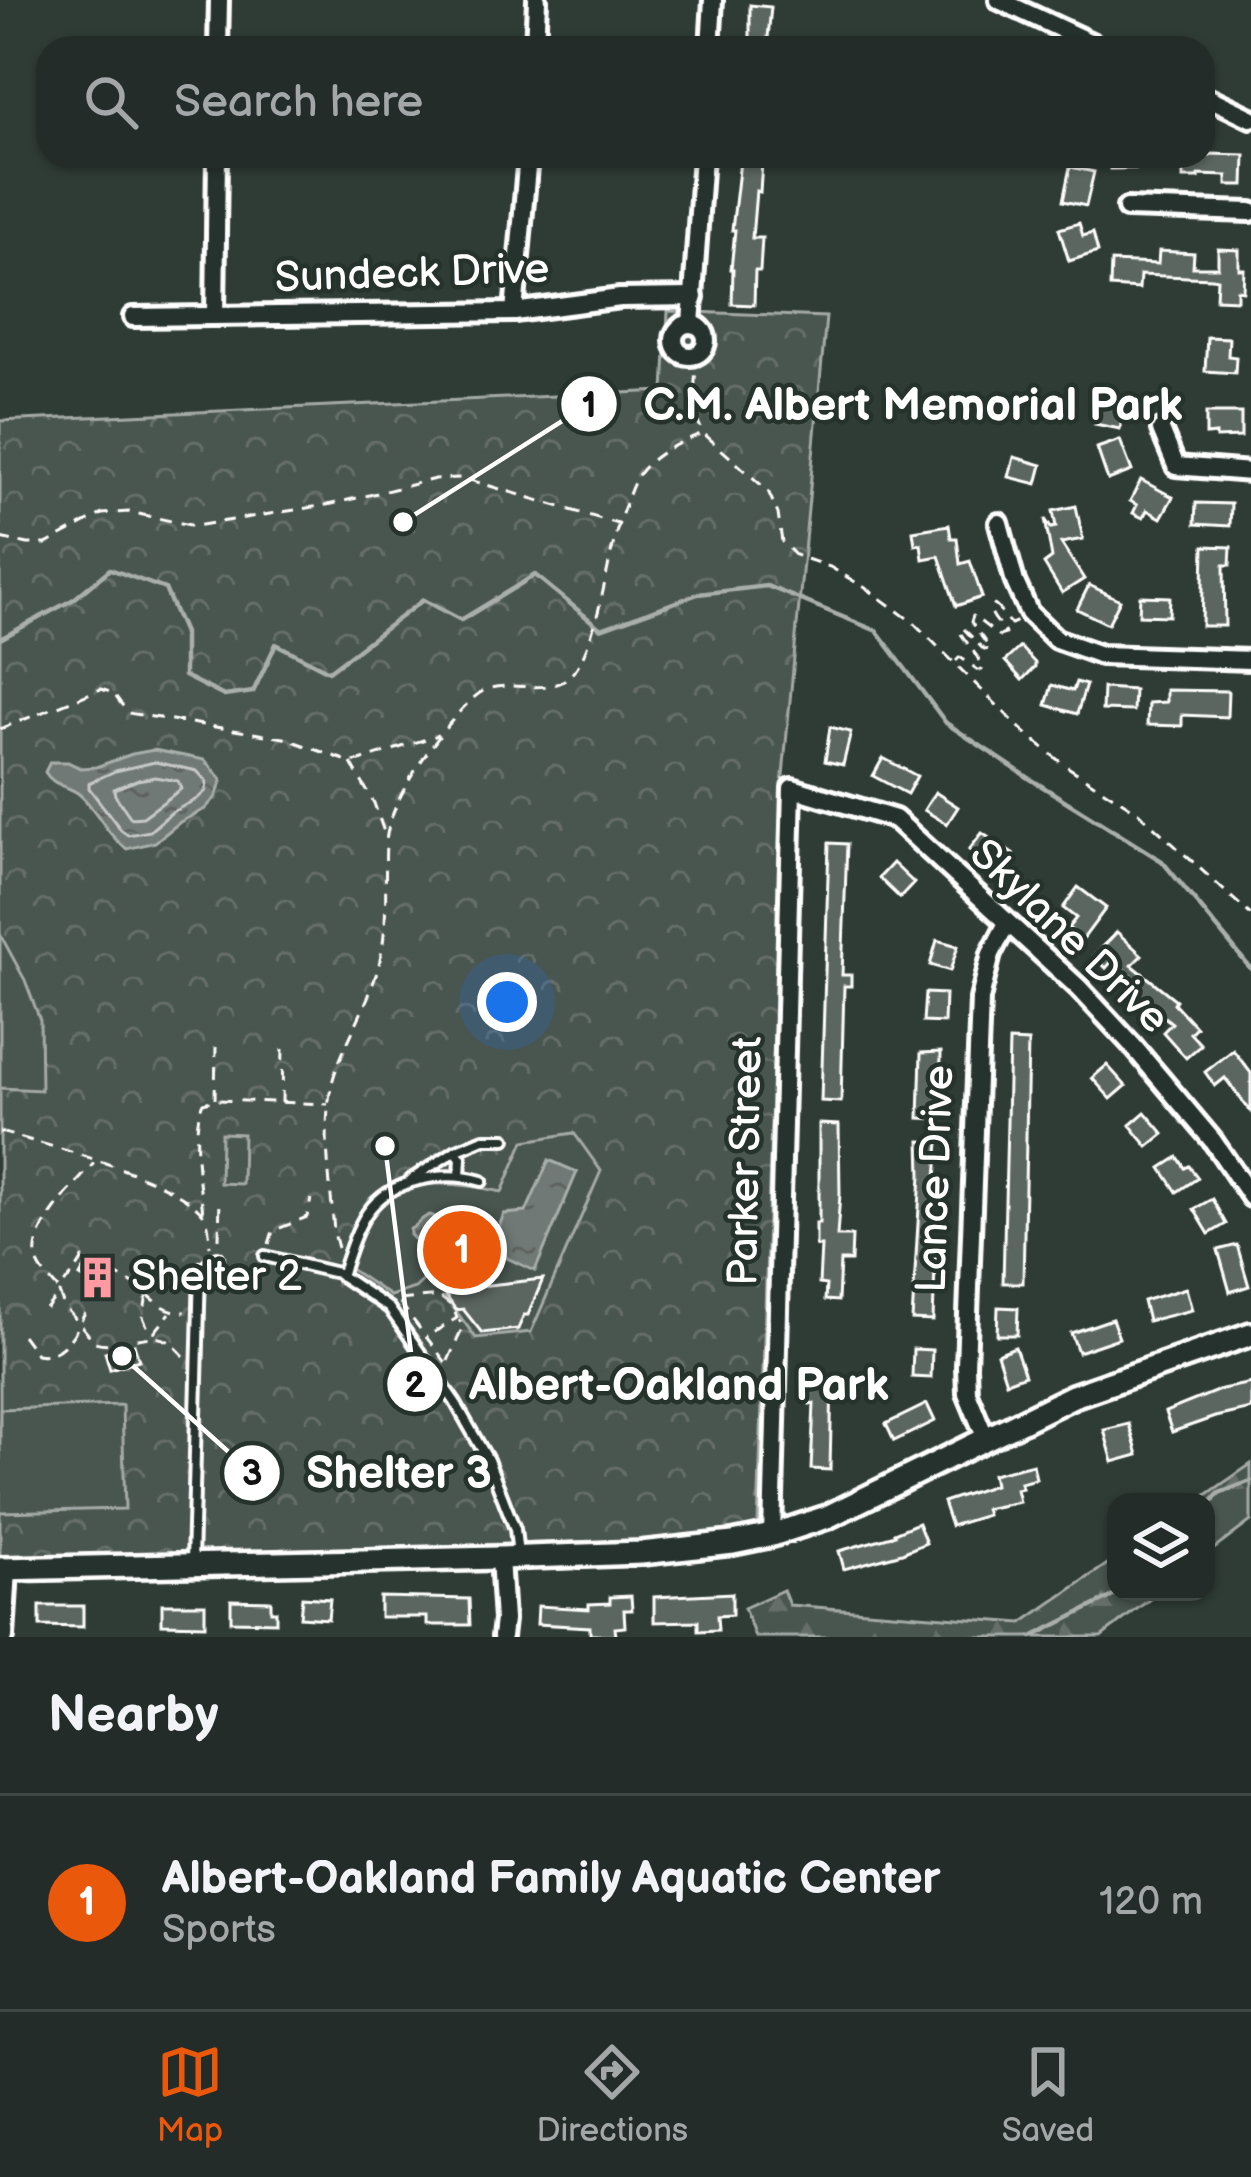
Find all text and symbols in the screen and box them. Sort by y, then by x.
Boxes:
search box [36,36,1215,168]
icon: search [78,69,144,135]
text: Search here [174,75,423,130]
street label: Sundeck Drive [274,244,550,304]
callout: C.M. Albert Memorial Park [559,364,1207,445]
text: C.M. Albert Memorial Park [643,379,1183,434]
text: 1 [581,385,597,428]
street label: Skylane Drive [959,829,1179,1045]
your location [477,972,537,1032]
street label: Parker Street [718,1036,774,1286]
street label: Lance Drive [907,1064,965,1294]
pin: 1 [423,1205,501,1295]
place label: Shelter 2 [131,1252,302,1303]
building icon: Shelter 2 [74,1254,120,1300]
callout: Albert-Oakland Park [385,1344,913,1425]
text: Albert-Oakland Park [468,1359,889,1414]
text: 2 [404,1365,426,1408]
callout: Shelter 3 [222,1432,515,1513]
text: Shelter 3 [306,1447,492,1502]
text: 3 [241,1453,263,1496]
map controls [1107,1493,1215,1601]
button: layers [1107,1493,1215,1601]
text: Nearby [48,1685,219,1746]
text: Albert-Oakland Family Aquatic Center [162,1852,941,1907]
text: 1 [79,1879,95,1926]
text: 120 m [1099,1879,1203,1926]
text: Sports [162,1907,276,1954]
tab: Map [157,2039,223,2151]
tab: Directions [536,2039,688,2151]
tab: Saved [1002,2039,1094,2151]

